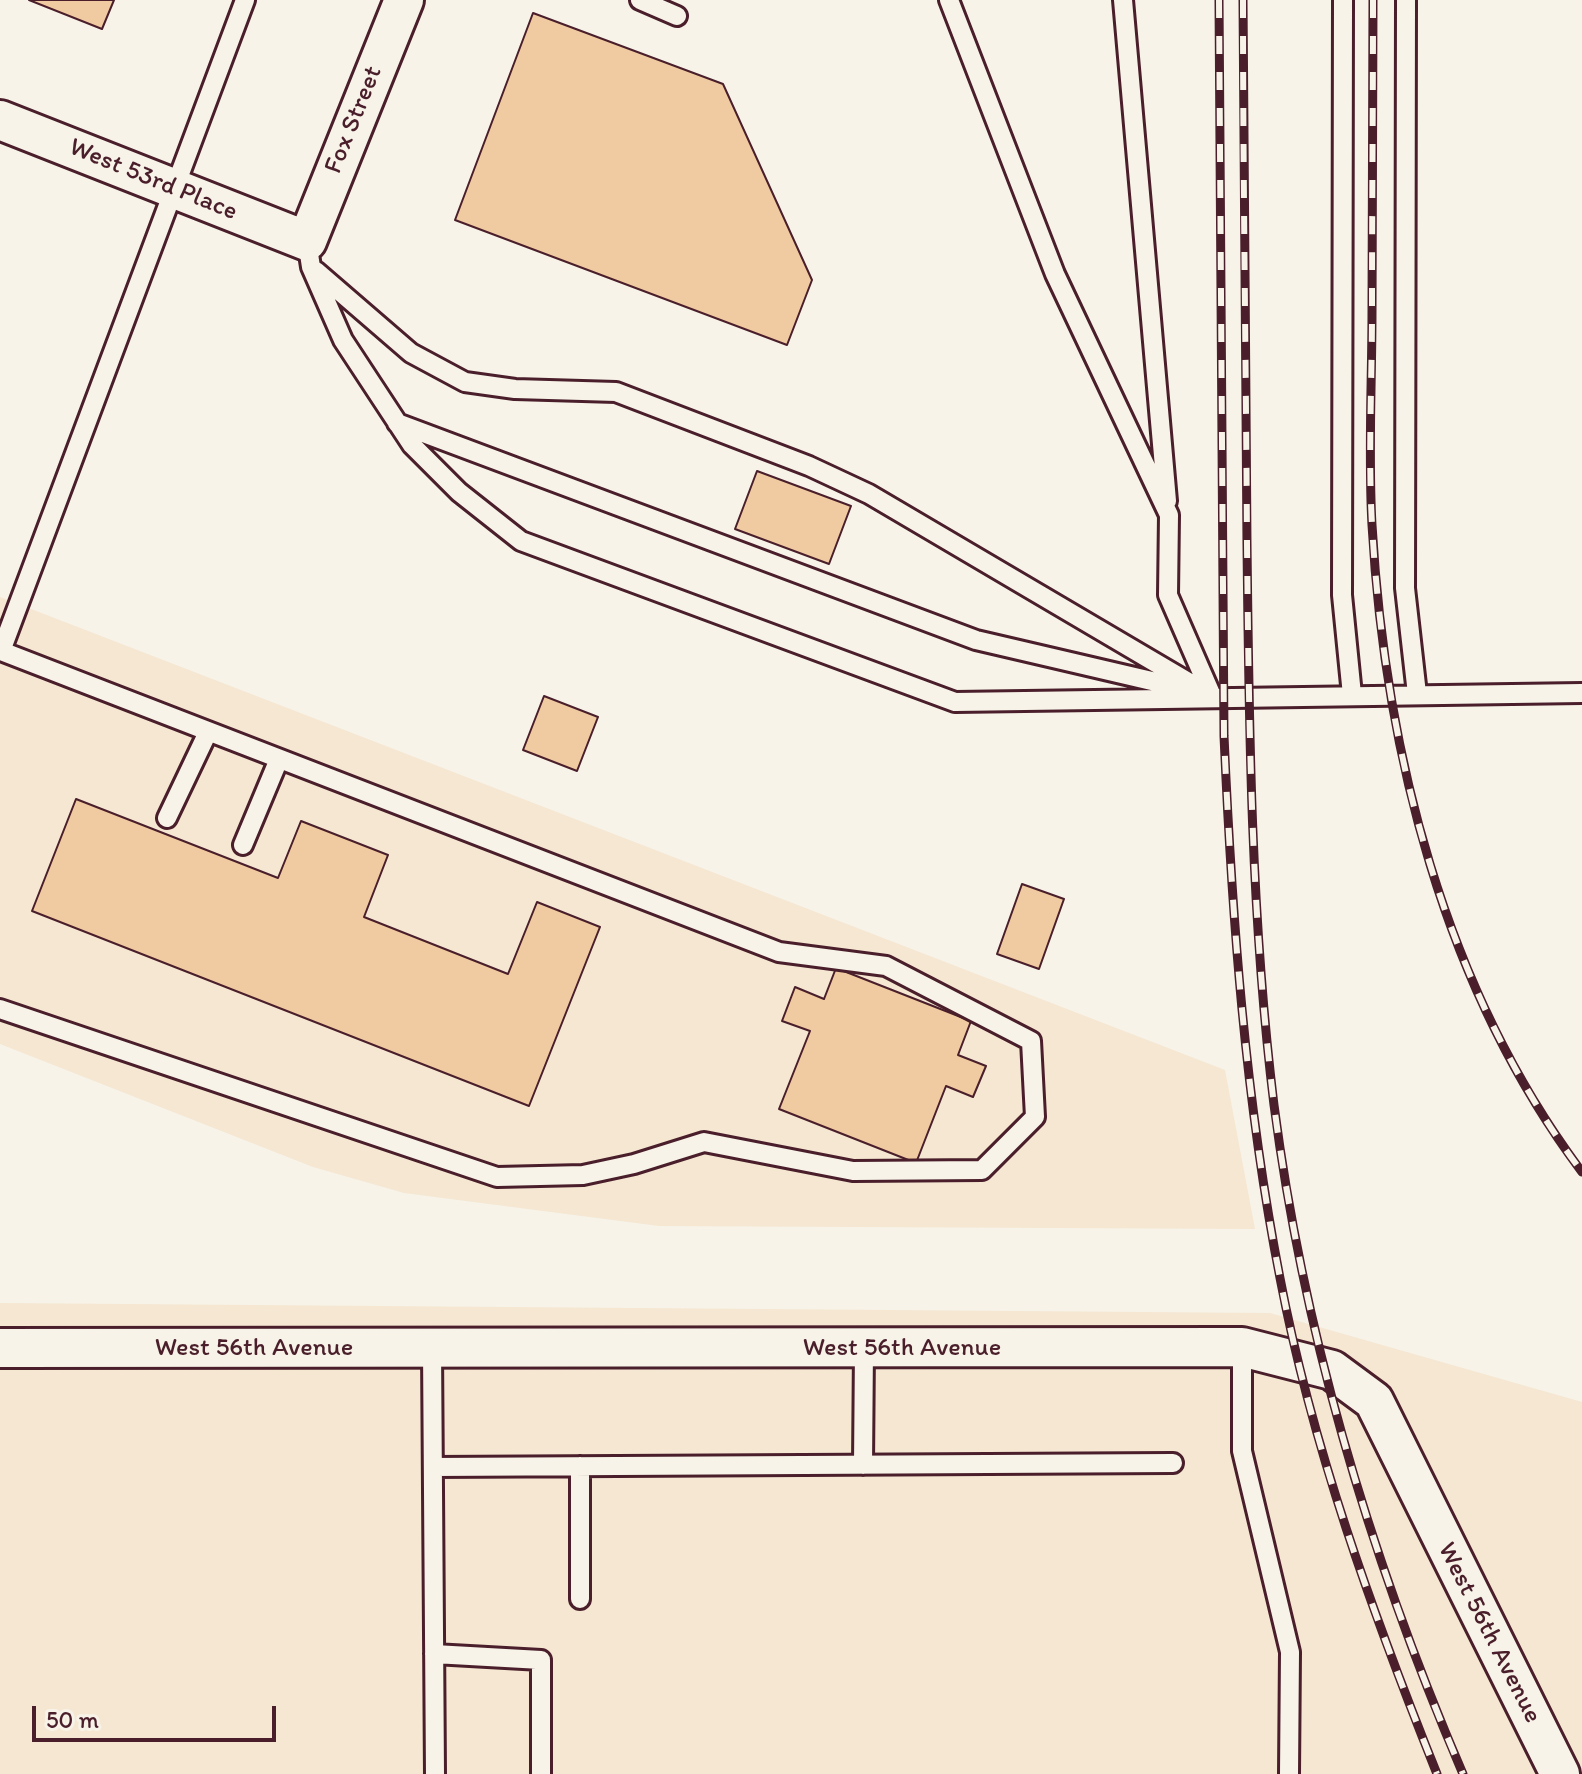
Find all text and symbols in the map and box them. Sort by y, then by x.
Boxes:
street label: Fox Street [318,62,390,178]
street label: West 53rd Place [64,132,242,228]
street label: West 56th Avenue [155,1332,353,1364]
street label: West 56th Avenue [803,1332,1001,1364]
street label: West 56th Avenue [1430,1537,1548,1729]
scale bar [36,1690,280,1740]
text: 50 m [46,1705,99,1734]

